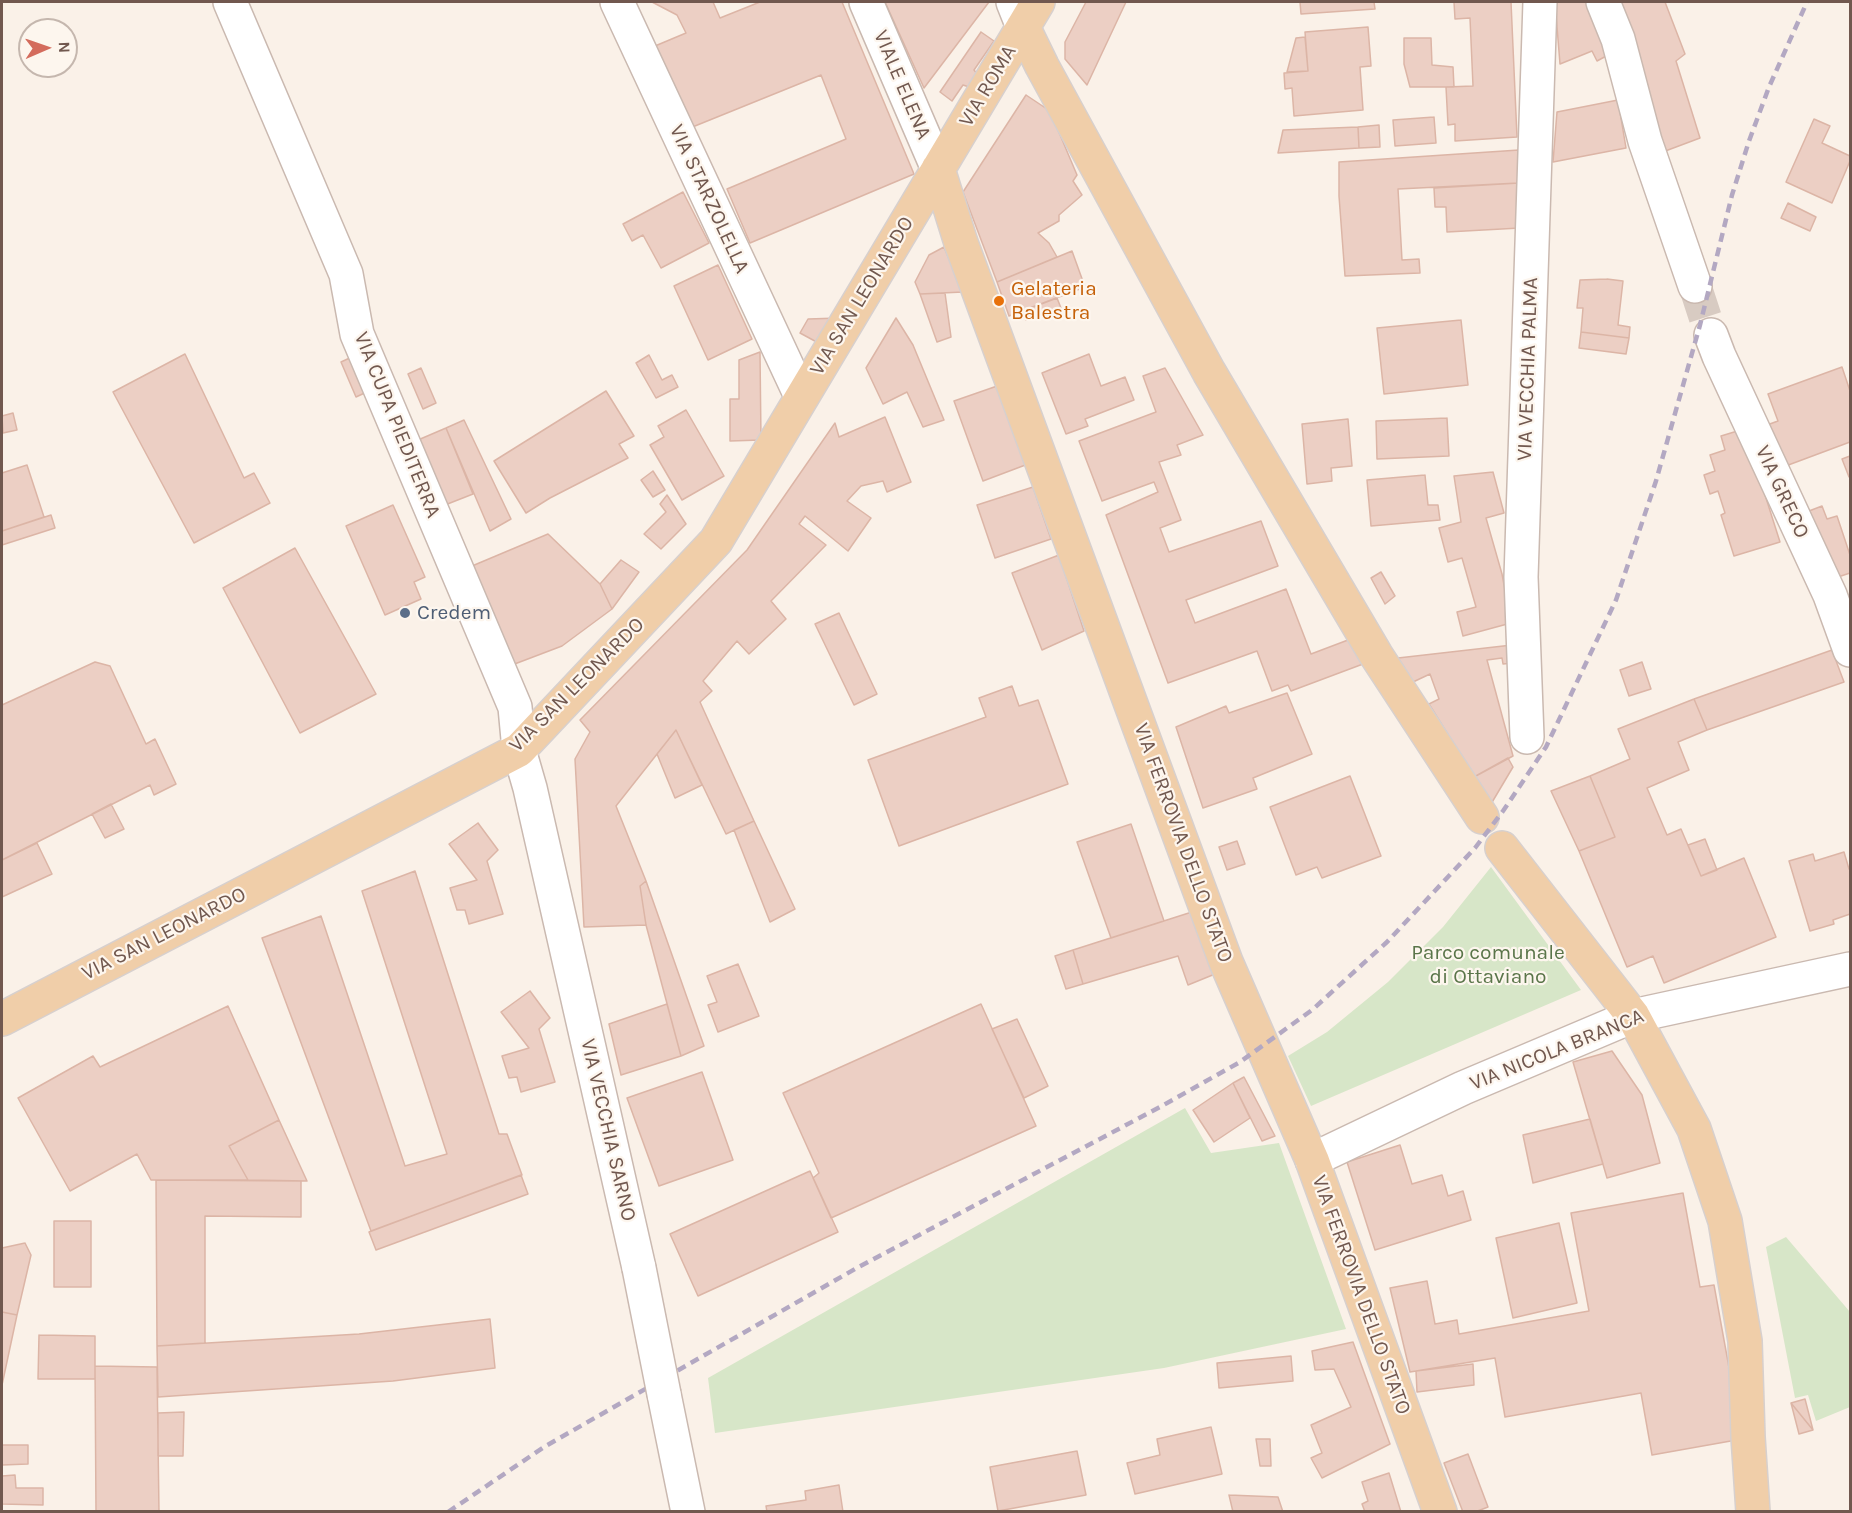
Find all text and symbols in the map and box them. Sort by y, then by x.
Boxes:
north arrow [18,18,78,78]
street label: VIALE ELENA [868,27,936,143]
text: N [55,41,74,53]
street label: VIA ROMA [954,41,1022,131]
street label: VIA STARZOLELLA [663,121,755,277]
street label: VIA SAN LEONARDO [805,212,919,380]
place label: Gelateria Balestra [1011,276,1097,326]
street label: VIA VECCHIA PALMA [1512,277,1544,461]
marker: Gelateria Balestra [992,294,1006,308]
street label: VIA CUPA PIEDITERRA [348,328,446,522]
street label: VIA GRECO [1750,442,1814,542]
place label: Credem [417,600,491,626]
marker: Credem [398,606,412,620]
street label: VIA SAN LEONARDO [504,612,650,758]
street label: VIA FERROVIA DELLO STATO [1128,720,1238,966]
street label: VIA SAN LEONARDO [78,882,250,986]
park label: Parco comunale di Ottaviano [1411,940,1565,990]
street label: VIA NICOLA BRANCA [1466,1004,1648,1096]
street label: VIA VECCHIA SARNO [575,1036,641,1224]
street label: VIA FERROVIA DELLO STATO [1306,1172,1416,1418]

